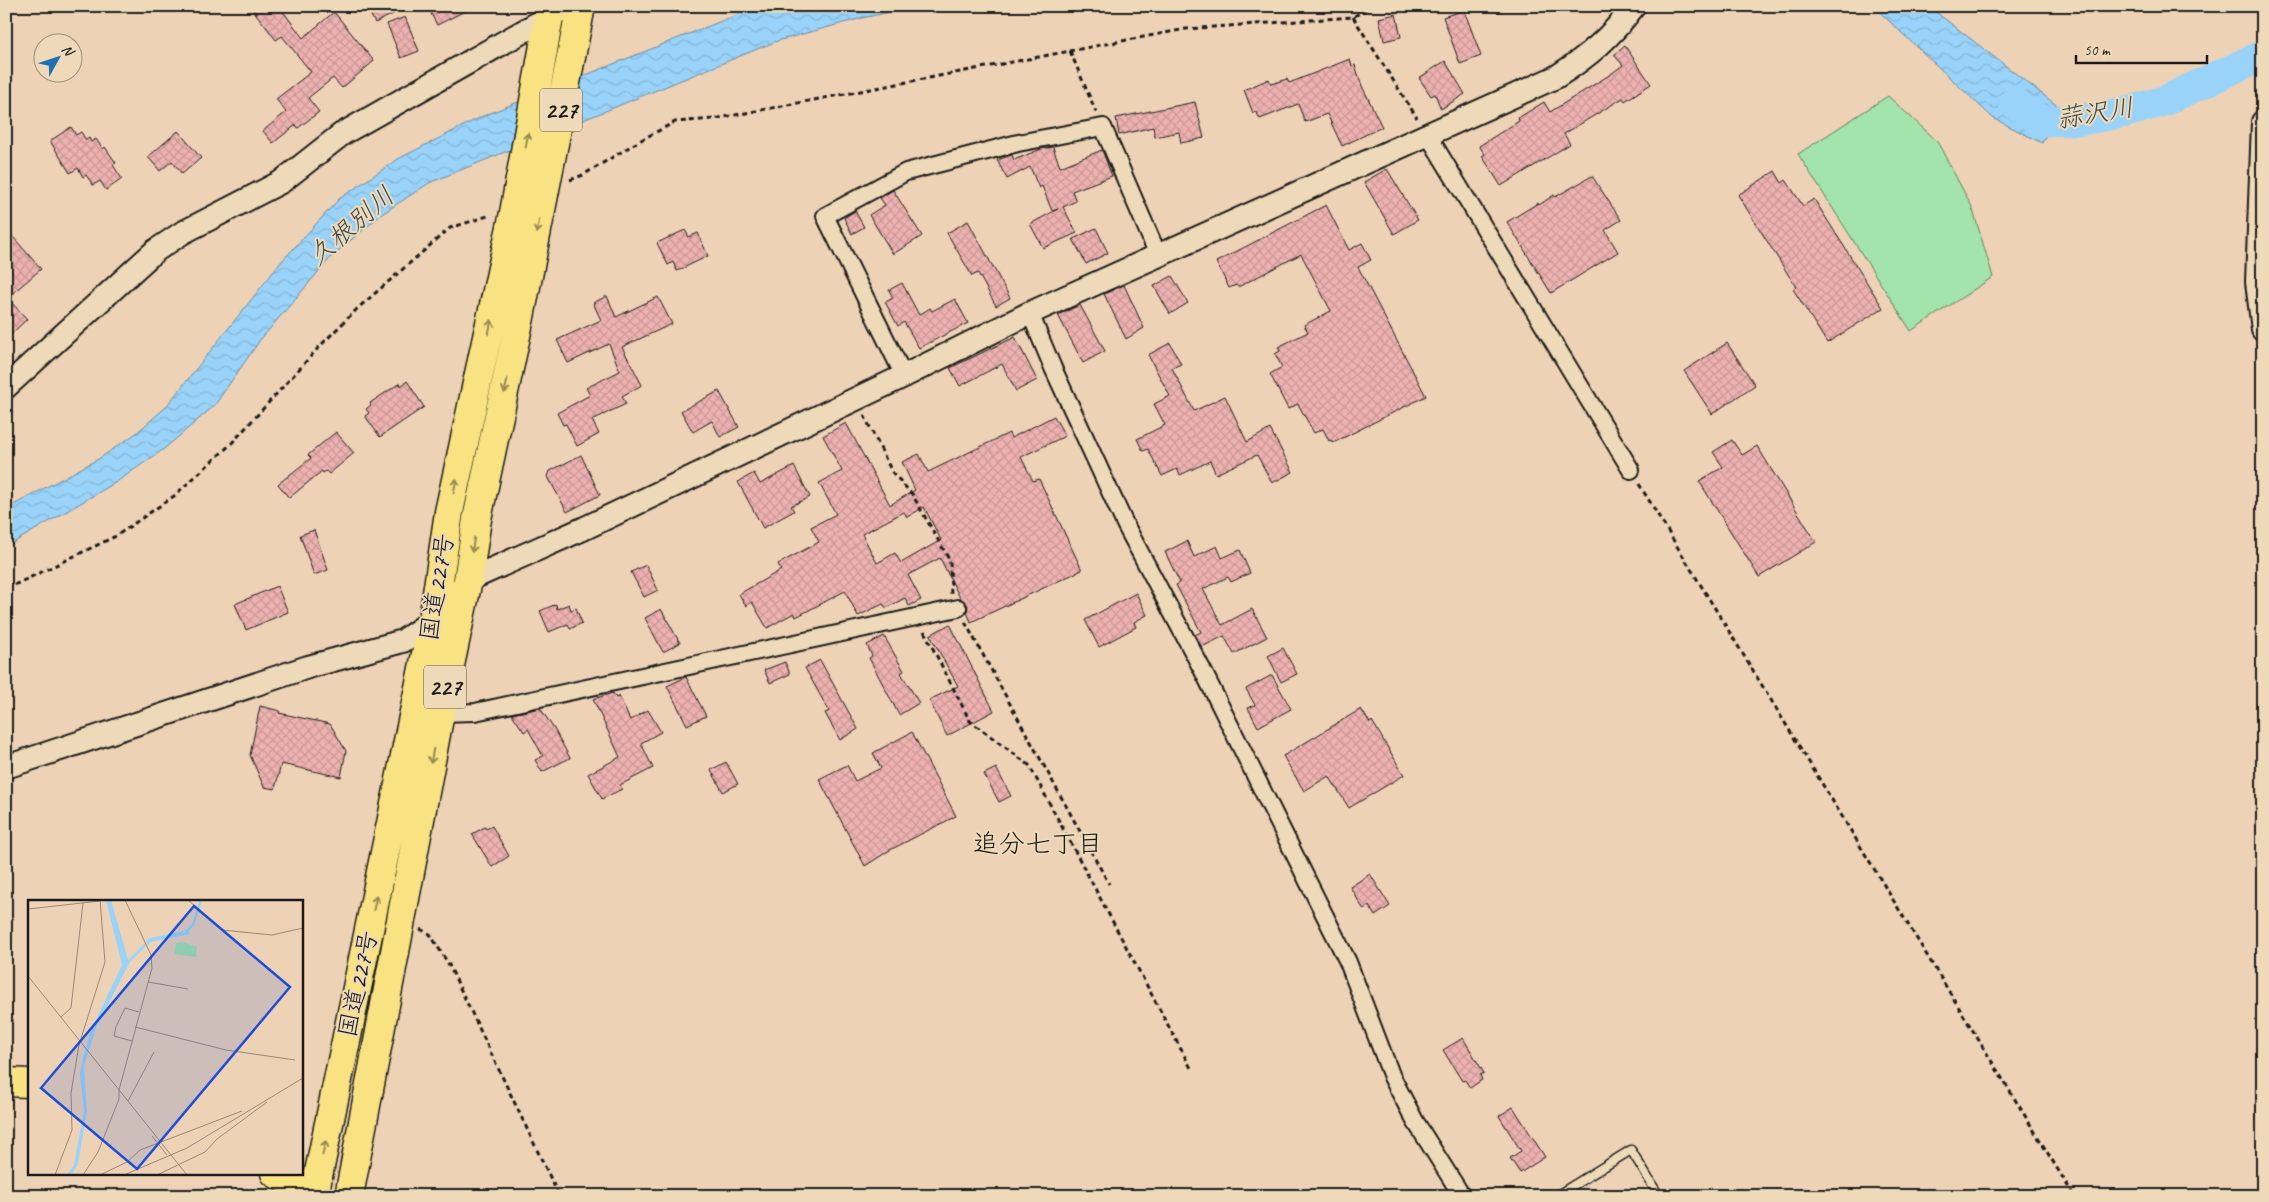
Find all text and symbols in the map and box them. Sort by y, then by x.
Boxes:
north arrow [32,32,82,82]
scale bar [2076,32,2208,64]
text: N [58,41,78,61]
text: 50 m [2084,41,2111,60]
road number: 227 [540,88,582,132]
water label: 蒜沢川 [2054,91,2136,135]
one-way arrow [522,133,532,149]
water label: 久根別川 [301,179,401,273]
one-way arrow [532,218,542,234]
one-way arrow [485,320,495,336]
one-way arrow [501,377,510,393]
one-way arrow [451,478,460,494]
street label: 国道227号 [413,531,461,643]
one-way arrow [468,536,478,552]
road number: 227 [424,666,466,709]
one-way arrow [426,747,436,763]
district label: 追分七丁目 [973,827,1103,860]
one-way arrow [371,896,380,912]
inset map [28,900,302,1174]
street label: 国道227号 [331,927,385,1041]
one-way arrow [320,1140,329,1156]

